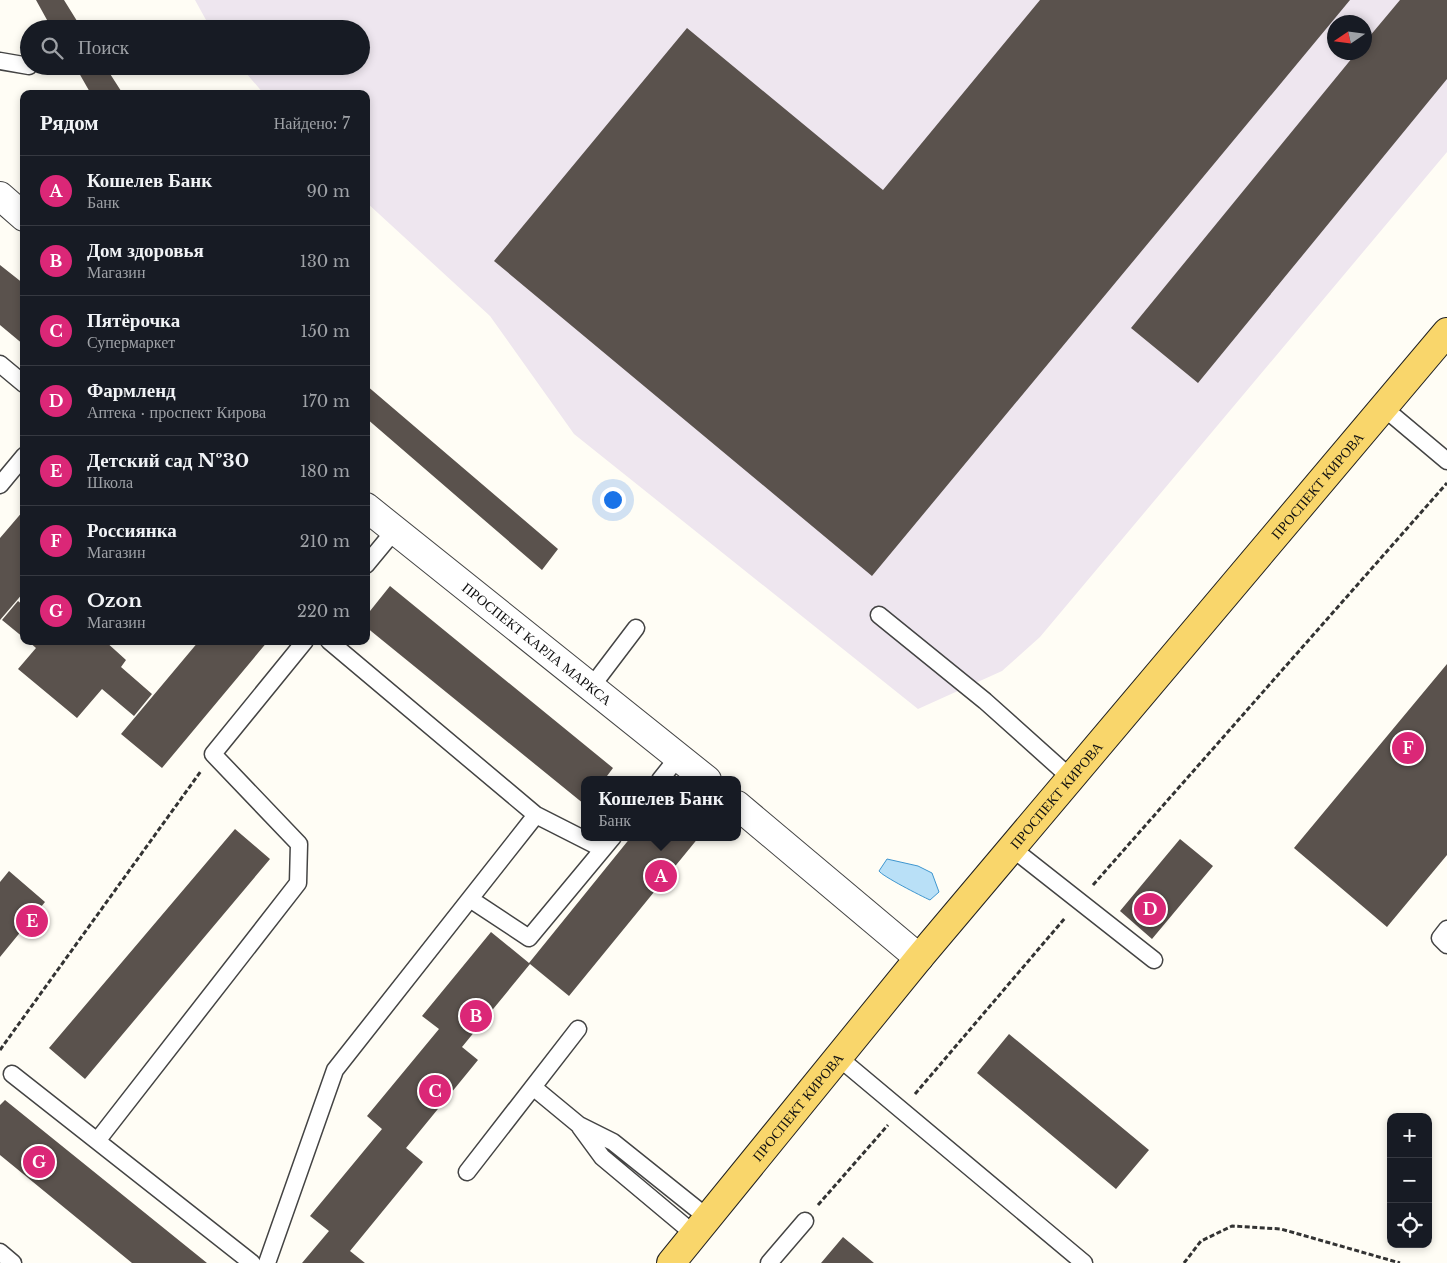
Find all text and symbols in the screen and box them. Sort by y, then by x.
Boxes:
north arrow [1327,15,1372,60]
search box [20,20,370,75]
icon: search [38,34,66,62]
text: Поиск [78,36,129,59]
text: Рядом [40,110,99,136]
text: Найдено: 7 [274,113,350,133]
text: Кошелев Банк [87,169,212,192]
text: A [50,181,62,201]
text: 90 m [307,181,350,201]
text: Банк [87,192,120,212]
text: Дом здоровья [87,239,204,262]
text: B [50,251,62,271]
text: 130 m [300,251,350,271]
text: Магазин [87,262,145,282]
text: Пятёрочка [87,309,180,332]
text: C [49,321,63,341]
text: 150 m [301,321,350,341]
text: Супермаркет [87,332,175,352]
text: Фармленд [87,379,176,402]
text: D [49,391,63,411]
text: 170 m [302,391,350,411]
text: Аптека · проспект Кирова [87,402,266,422]
street label: ПРОСПЕКТ КИРОВА [1267,428,1368,543]
text: Детский сад №30 [87,449,249,472]
text: E [50,461,62,481]
text: 180 m [300,461,350,481]
text: Школа [87,472,133,492]
your location [600,487,626,513]
text: Россиянка [87,519,177,542]
text: F [50,531,62,551]
text: 210 m [300,531,350,551]
text: Магазин [87,542,145,562]
street label: ПРОСПЕКТ КАРЛА МАРКСА [459,579,616,710]
text: Ozon [87,589,142,612]
text: G [49,601,63,621]
text: 220 m [297,601,350,621]
text: Магазин [87,612,145,632]
pin: F [1392,729,1424,767]
street label: ПРОСПЕКТ КИРОВА [1006,737,1107,852]
popup [581,776,741,841]
text: Кошелев Банк [598,787,724,810]
text: Банк [598,810,631,830]
pin: A [645,857,677,895]
pin: D [1134,890,1166,928]
pin: E [16,902,48,940]
pin: B [460,997,492,1035]
street label: ПРОСПЕКТ КИРОВА [748,1049,848,1165]
pin: C [419,1072,451,1110]
map controls [1387,1113,1432,1248]
button: + [1387,1113,1432,1158]
pin: G [23,1143,55,1181]
button: − [1387,1158,1432,1203]
button: locate [1387,1203,1432,1248]

